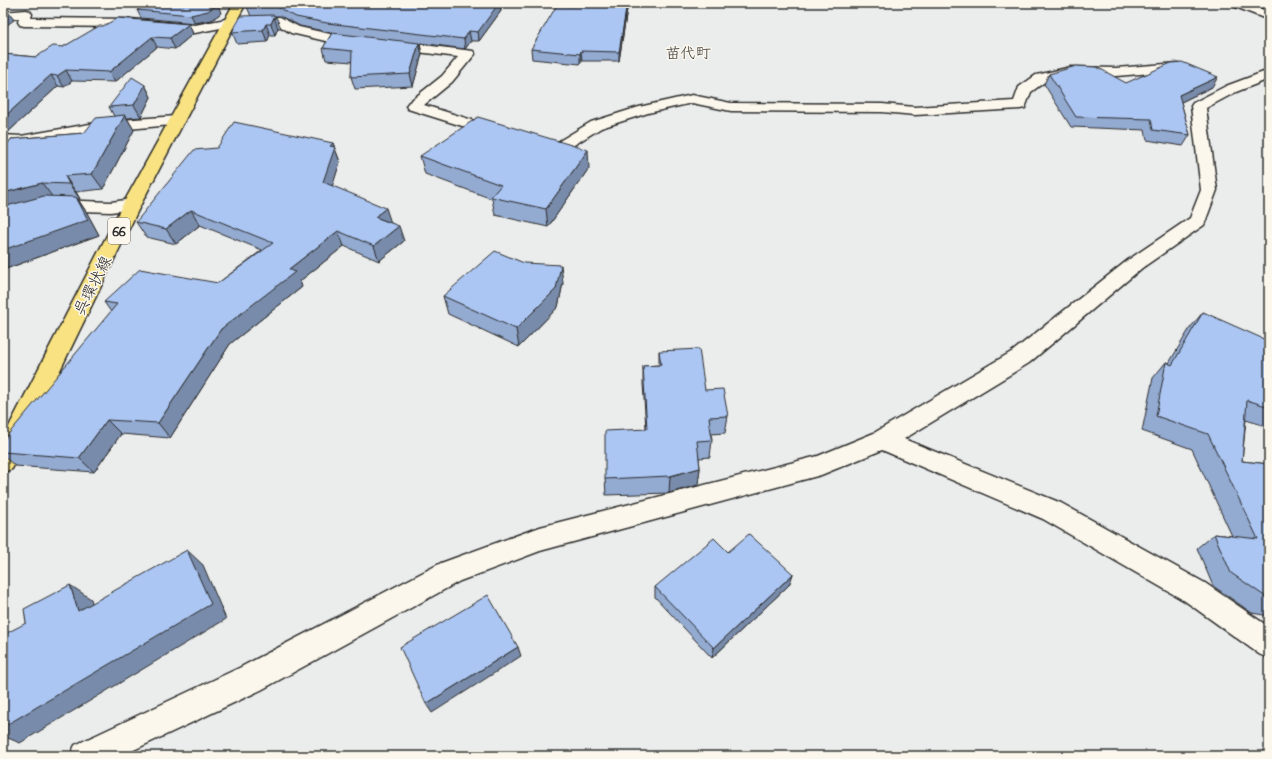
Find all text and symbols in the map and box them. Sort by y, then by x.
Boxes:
district label: 苗代町 [665,43,711,65]
road number: 66 [108,218,130,244]
street label: 呉環状線 [69,252,119,320]

